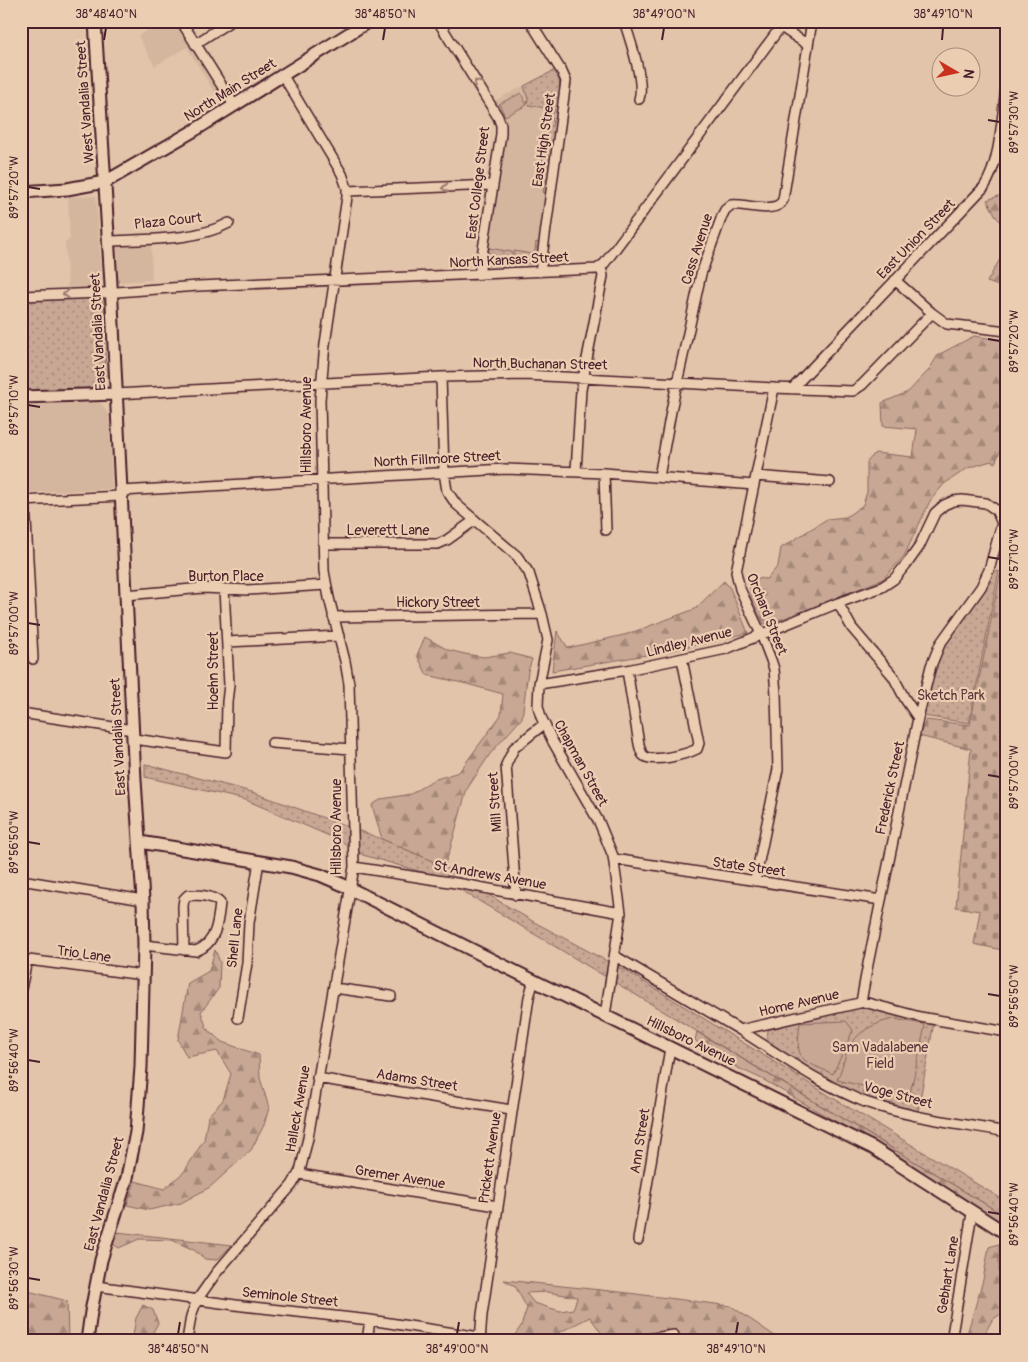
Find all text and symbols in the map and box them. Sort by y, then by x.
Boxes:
text: 38°48'40"N [75,7,137,22]
text: 38°48'50"N [354,7,416,22]
text: 38°49'00"N [633,7,695,22]
text: 38°49'10"N [913,7,973,22]
street label: West Vandalia Street [72,40,98,164]
north arrow [930,48,980,98]
street label: North Main Street [181,55,279,125]
text: N [959,68,977,80]
one-way arrow [473,79,483,88]
text: 89°57'30"W [1007,91,1022,153]
street label: East High Street [529,92,559,188]
street label: East College Street [463,125,493,240]
text: 89°57'20"W [7,156,22,218]
one-way arrow [440,182,448,193]
street label: East Union Street [874,195,959,283]
street label: Plaza Court [133,209,203,233]
street label: Cass Avenue [678,211,717,287]
street label: North Kansas Street [449,248,569,272]
street label: East Vandalia Street [86,272,110,391]
one-way arrow [62,289,70,300]
text: 89°57'20"W [1007,310,1022,372]
street label: North Buchanan Street [472,354,608,374]
text: 89°57'10"W [7,375,22,435]
street label: Hillsboro Avenue [298,376,315,473]
street label: North Fillmore Street [373,447,501,471]
street label: Leverett Lane [347,522,429,539]
text: 89°57'10"W [1007,529,1022,589]
street label: Burton Place [188,568,264,585]
street label: Orchard Street [743,571,791,658]
text: 89°57'00"W [7,591,22,655]
street label: Hickory Street [396,594,480,611]
street label: Lindley Avenue [645,623,734,661]
street label: Hoehn Street [205,631,222,710]
street label: East Vandalia Street [106,677,130,796]
park label: Sketch Park [917,687,985,704]
street label: Chapman Street [550,717,612,809]
street label: Frederick Street [872,739,908,836]
text: 89°57'00"W [1007,745,1022,809]
street label: Mill Street [484,771,506,833]
street label: Hillsboro Avenue [328,778,345,875]
text: 89°56'50"W [7,810,22,874]
street label: State Street [711,853,787,881]
street label: St Andrews Avenue [432,857,548,893]
street label: Shell Lane [223,907,247,969]
street label: Trio Lane [56,942,112,966]
text: 89°56'50"W [1007,964,1022,1028]
street label: Home Avenue [757,986,841,1020]
street label: Hillsboro Avenue [644,1012,738,1070]
text: 89°56'40"W [7,1028,22,1092]
park label: Sam Vadalabene Field [832,1039,928,1072]
street label: Halleck Avenue [282,1064,314,1154]
street label: Adams Street [375,1065,459,1095]
street label: Voge Street [862,1078,935,1112]
street label: Ann Street [626,1107,654,1175]
street label: Prickett Avenue [475,1111,505,1205]
street label: East Vandalia Street [81,1135,128,1253]
street label: Gremer Avenue [354,1161,446,1193]
text: 89°56'40"W [1007,1182,1022,1246]
street label: Gebhart Lane [933,1235,963,1315]
text: 89°56'30"W [7,1246,22,1310]
street label: Seminole Street [241,1283,339,1311]
text: 38°48'50"N [147,1342,209,1357]
text: 38°49'00"N [426,1342,488,1357]
text: 38°49'10"N [706,1342,766,1357]

